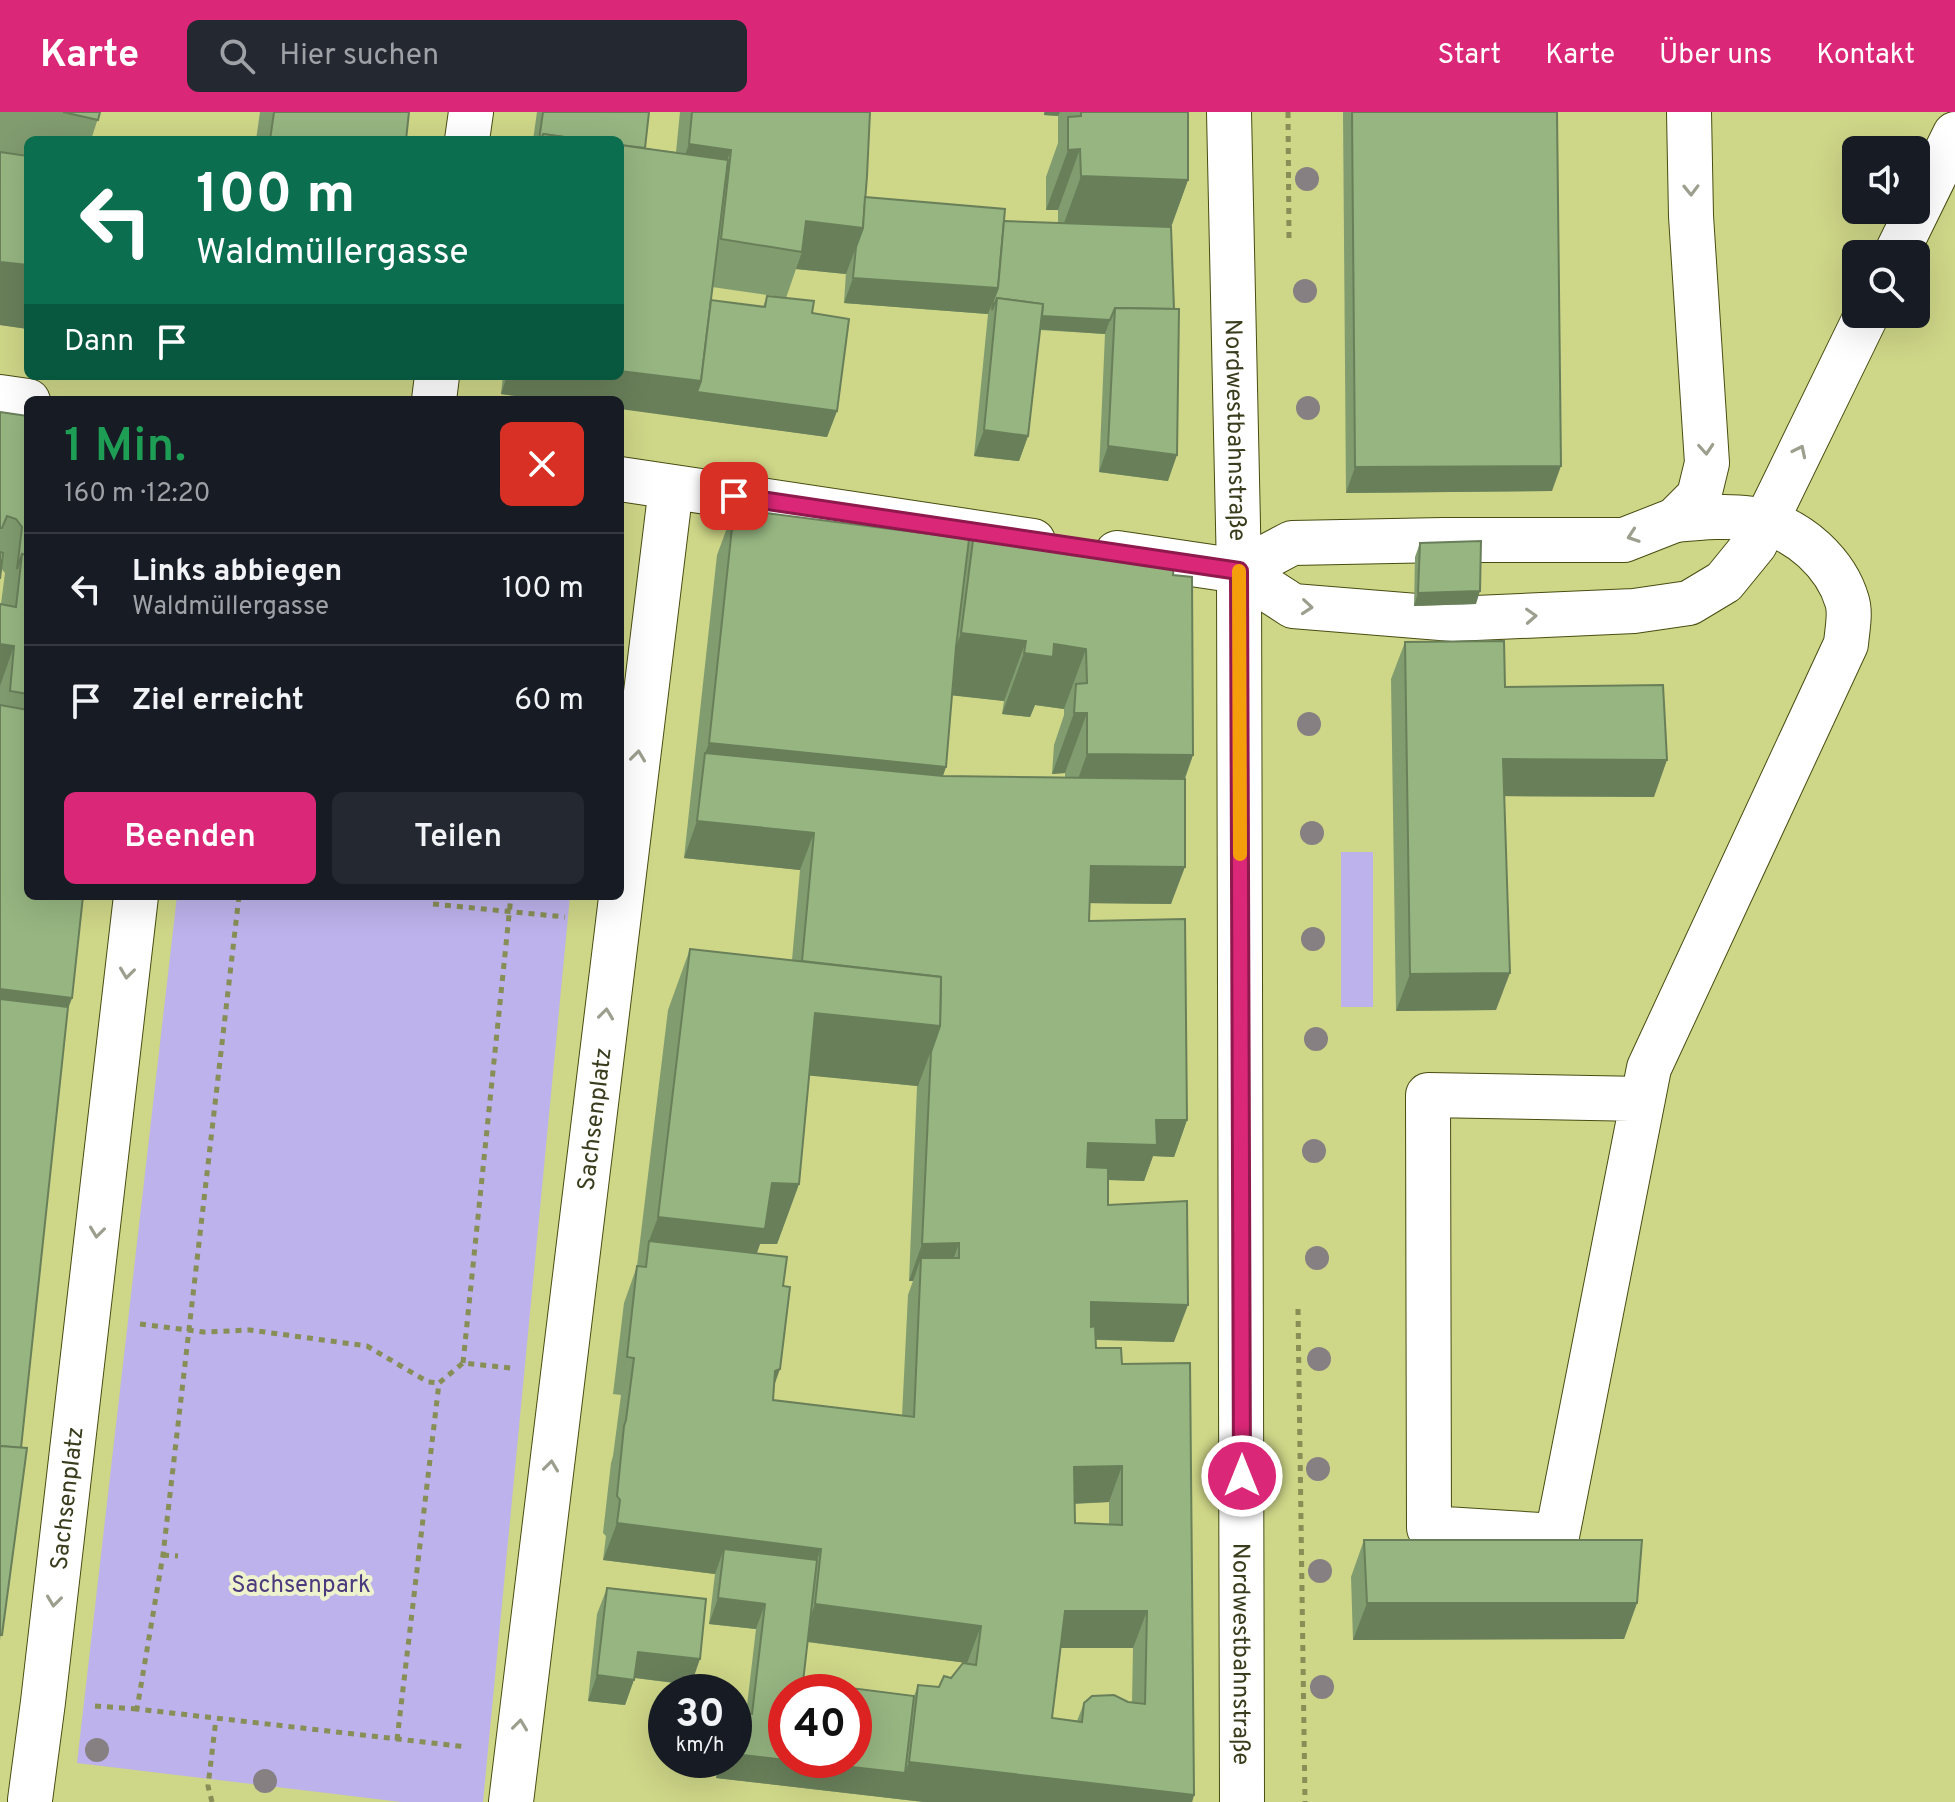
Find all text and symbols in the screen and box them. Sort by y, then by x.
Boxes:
search box [187,20,747,92]
text: Karte [40,32,139,81]
icon: search [215,34,259,78]
text: Hier suchen [279,38,439,75]
text: Start [1437,38,1501,74]
text: Karte [1545,38,1615,74]
text: Über uns [1659,38,1772,74]
text: Kontakt [1816,38,1915,74]
map controls [1842,136,1930,328]
button: sound [1842,136,1930,224]
text: 100 m [196,162,355,232]
icon: left [64,168,168,272]
one-way arrow [1682,184,1699,197]
text: Waldmüllergasse [196,231,469,277]
button: search [1842,240,1930,328]
street label: Nordwestbahnstraße [1217,318,1251,541]
icon: arrive [150,320,194,364]
text: Dann [64,324,134,361]
text: 1 Min. [64,418,186,478]
button: close [500,422,584,506]
one-way arrow [1698,444,1715,456]
one-way arrow [1790,444,1806,459]
pin [700,462,768,530]
icon: arrive [712,474,756,518]
text: 160 m · 12:20 [64,478,210,511]
one-way arrow [1627,526,1641,542]
text: Links abbiegen [132,554,342,591]
icon: left [64,567,108,611]
text: 100 m [502,571,584,608]
text: Waldmüllergasse [132,591,329,624]
one-way arrow [1301,598,1314,615]
one-way arrow [1525,607,1538,624]
icon: arrive [64,679,108,723]
text: Ziel erreicht [132,683,304,720]
text: 60 m [514,683,584,720]
one-way arrow [629,749,646,763]
button: Beenden [64,792,316,884]
button: Teilen [332,792,584,884]
one-way arrow [119,967,136,980]
one-way arrow [598,1007,615,1020]
street label: Sachsenplatz [572,1046,620,1193]
one-way arrow [89,1225,106,1239]
street label: Sachsenplatz [45,1425,92,1572]
position arrow [1200,1434,1284,1518]
one-way arrow [542,1460,559,1473]
street label: Nordwestbahnstraße [1224,1543,1255,1765]
park label: Sachsenpark [231,1571,371,1601]
one-way arrow [46,1595,63,1608]
speed limit sign: 40 [768,1674,872,1778]
text: 30 [675,1691,725,1741]
one-way arrow [511,1718,528,1731]
text: km/h [676,1733,724,1759]

